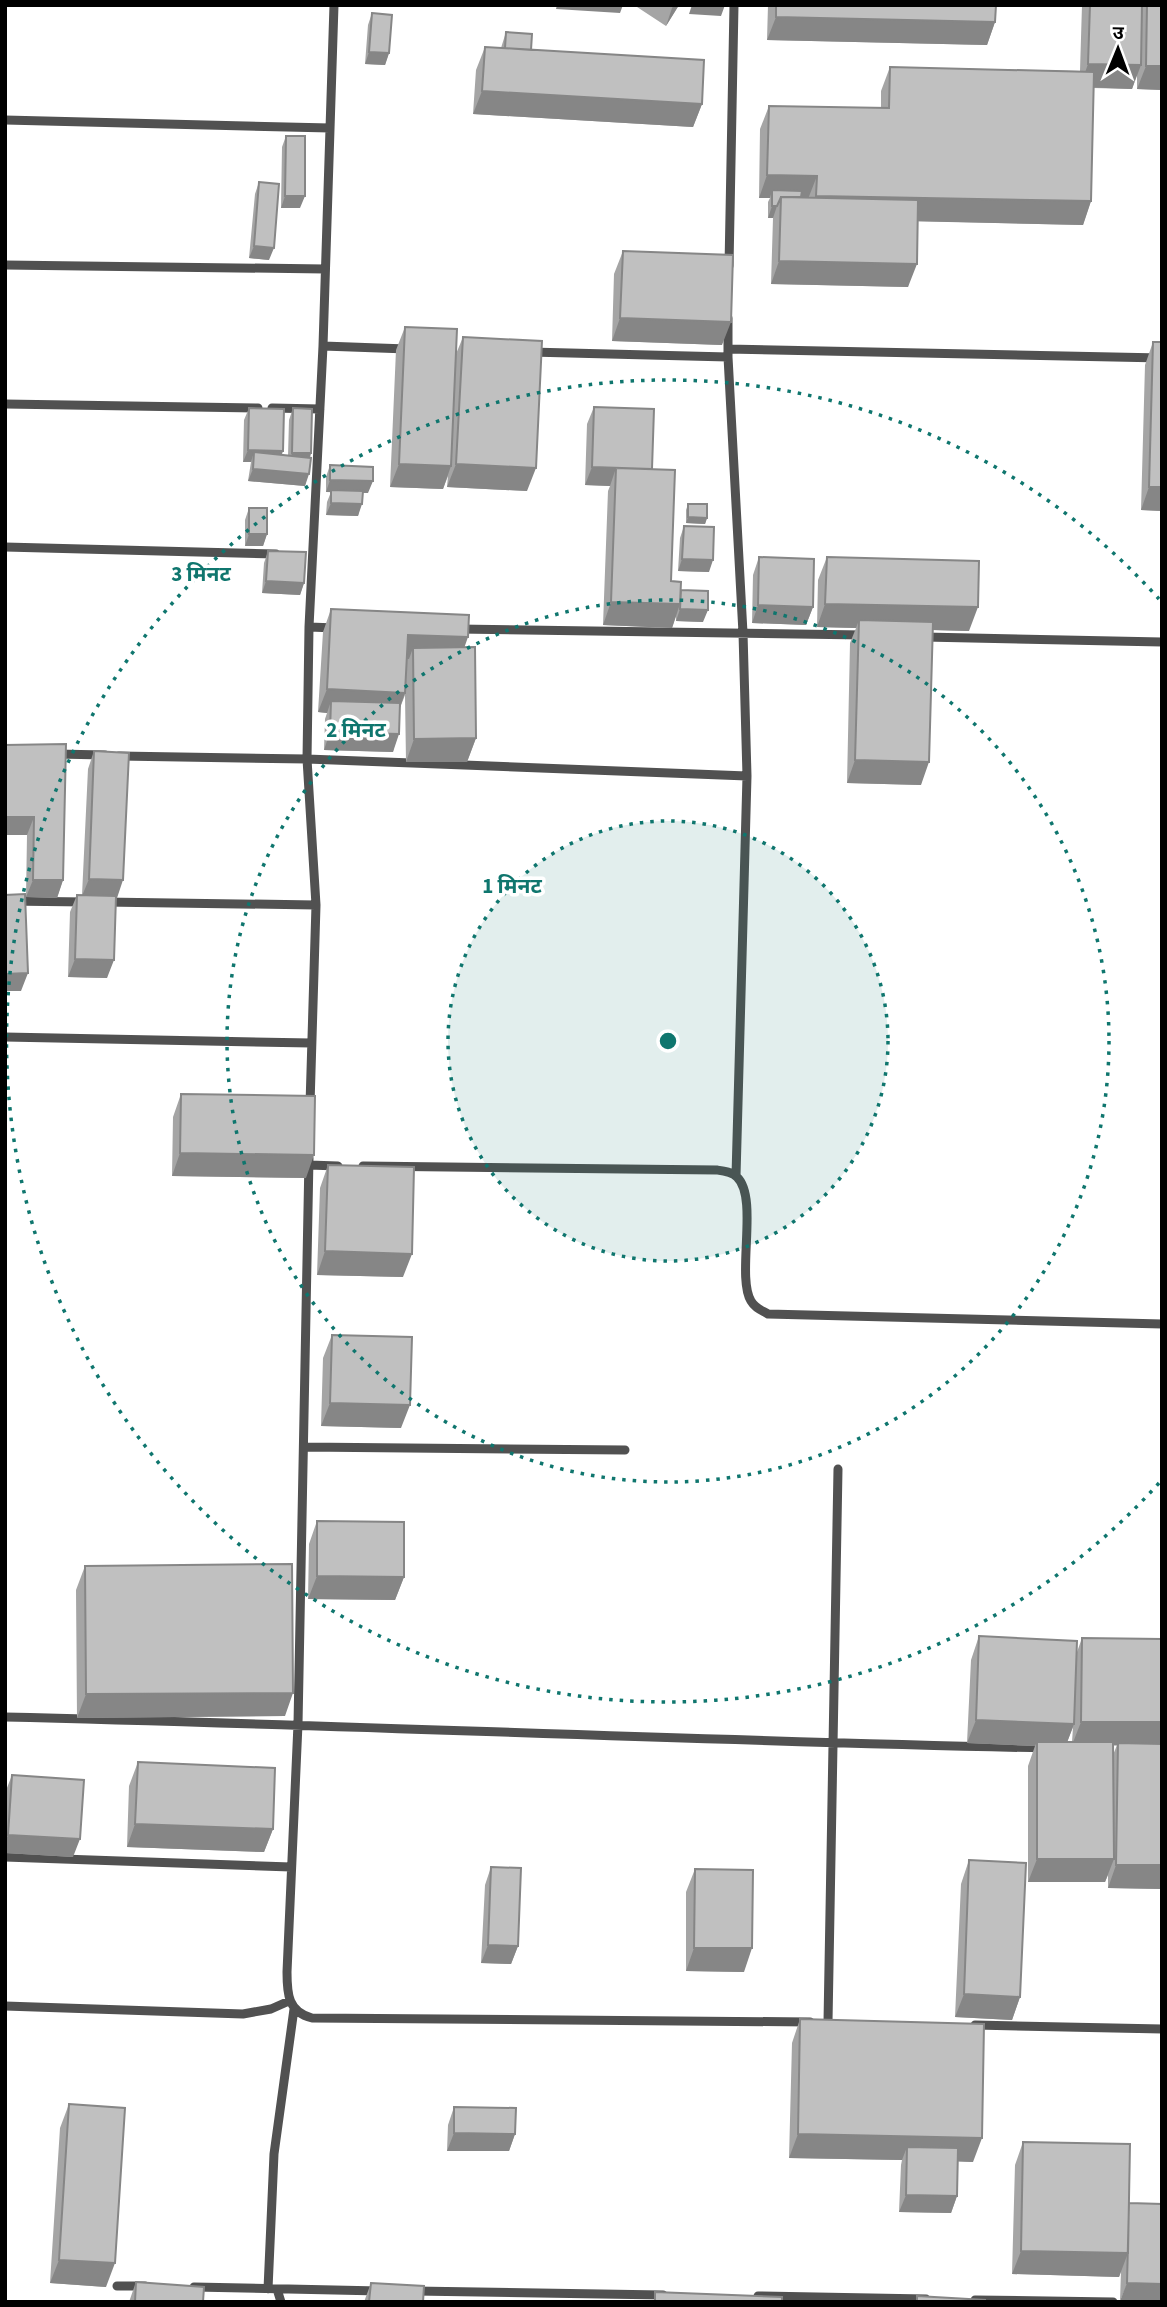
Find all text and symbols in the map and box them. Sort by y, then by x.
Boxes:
north arrow [1083,14,1153,84]
text: उ [1112,20,1125,47]
text: 3 मिनट [171,559,231,589]
text: 2 मिनट [326,715,386,745]
text: 1 मिनट [482,871,542,901]
centre of rings [656,1029,680,1053]

